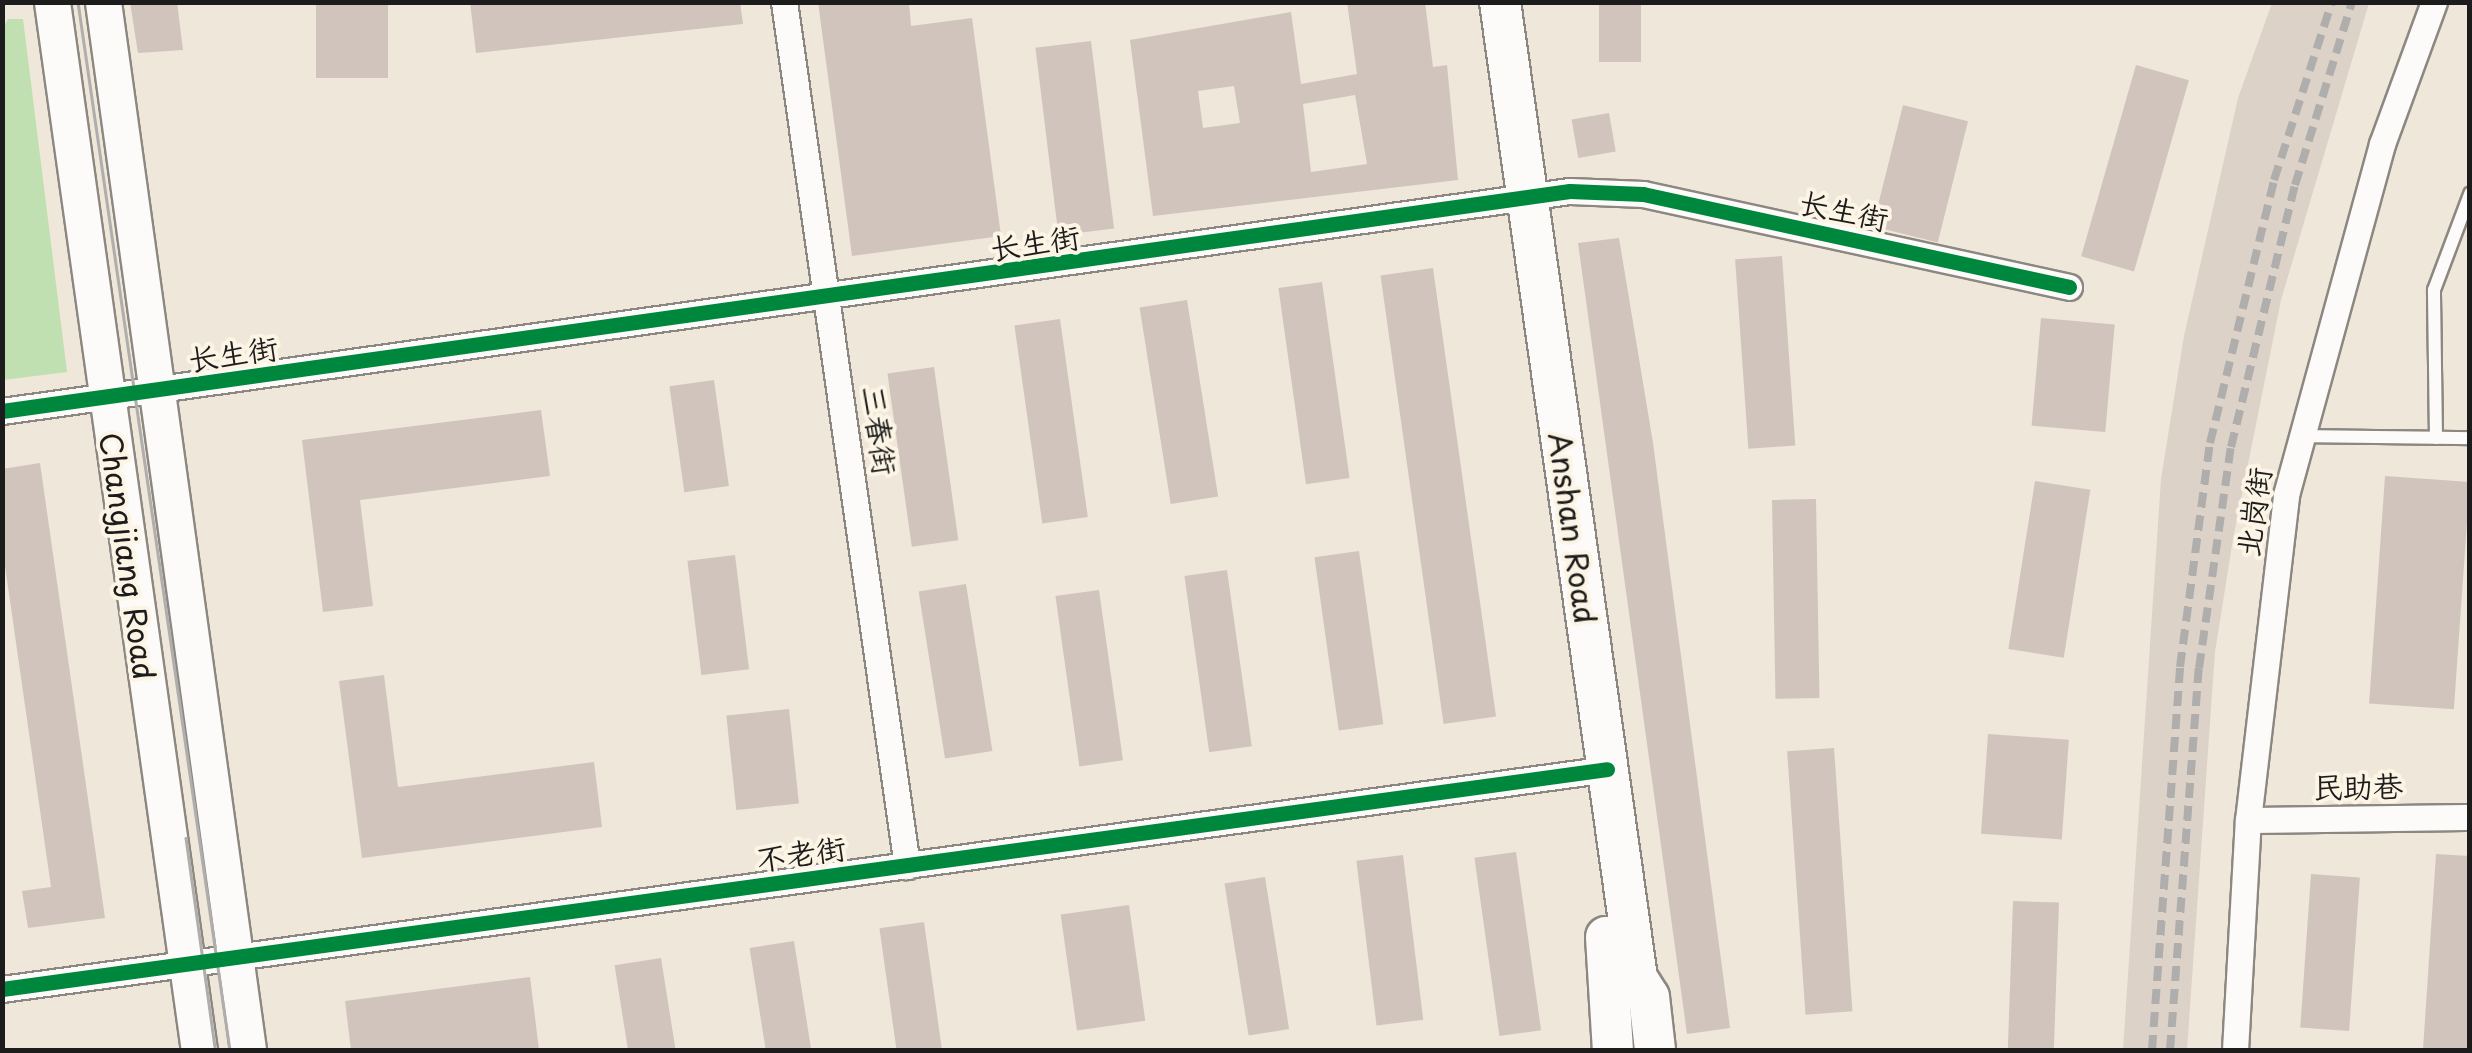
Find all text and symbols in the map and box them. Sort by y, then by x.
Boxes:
street label: 长生街 [1796,183,1892,237]
street label: 长生街 [988,218,1082,266]
street label: 长生街 [186,329,280,377]
street label: 三春街 [856,383,904,477]
street label: Anshan Road [1542,430,1604,626]
street label: Changjiang Road [93,431,163,681]
street label: 北岗街 [2229,465,2277,559]
street label: 民助巷 [2313,767,2403,805]
street label: 不老街 [754,829,848,877]

